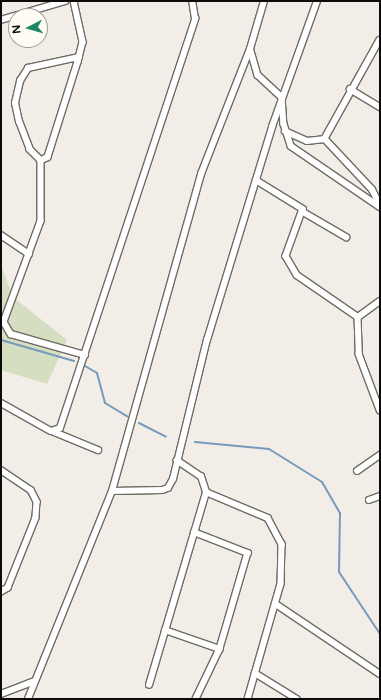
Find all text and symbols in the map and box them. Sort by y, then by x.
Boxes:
north arrow [8,8,48,48]
text: N [10,24,23,34]

